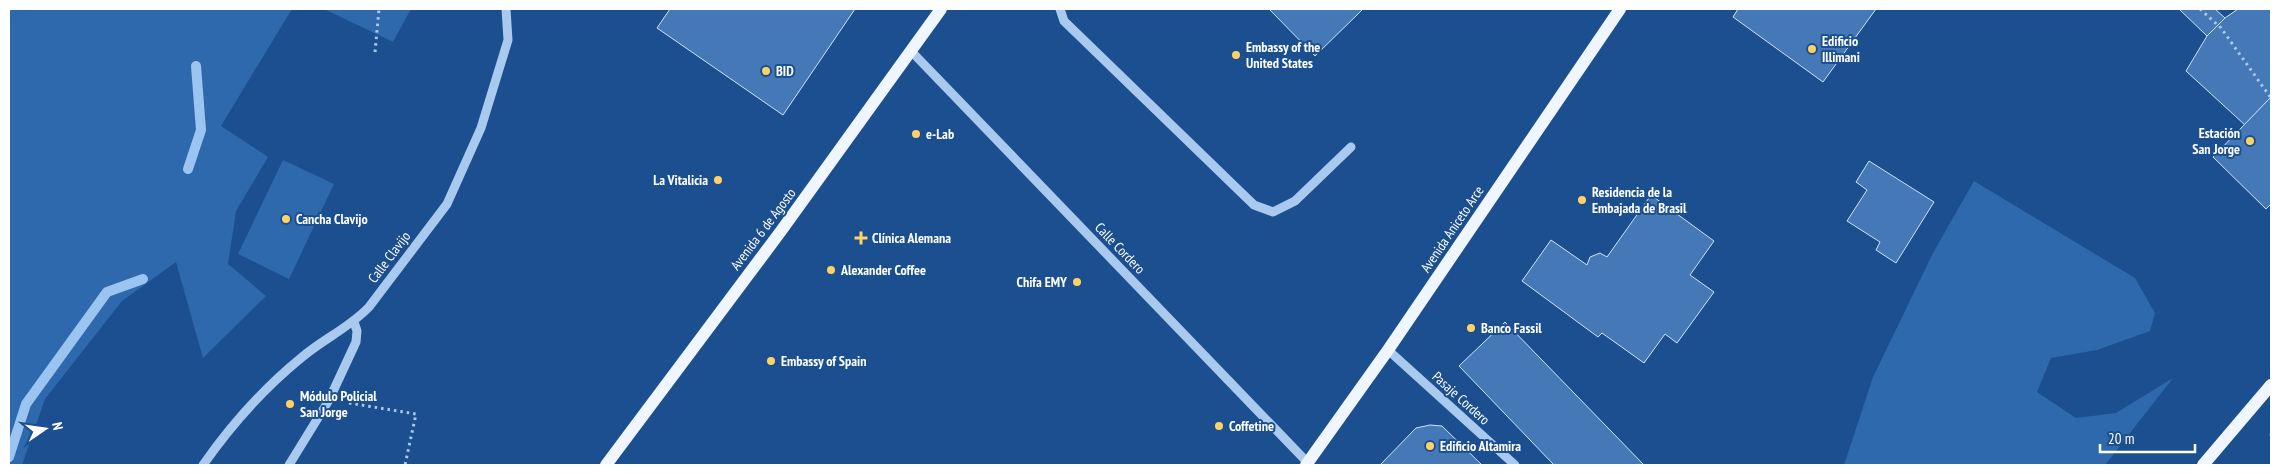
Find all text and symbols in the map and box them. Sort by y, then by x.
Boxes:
place label: Edificio Illimani [1822,32,1860,66]
place label: Embassy of the United States [1246,38,1320,72]
marker: Edificio Illimani [1806,43,1818,55]
marker: Embassy of the United States [1230,49,1242,61]
place label: BID [776,62,794,80]
marker: BID [760,65,772,77]
place label: Estación San Jorge [2192,124,2240,158]
place label: e-Lab [926,125,954,143]
marker: e-Lab [910,128,922,140]
marker: Estación San Jorge [2244,135,2256,147]
place label: La Vitalicia [653,171,708,189]
marker: La Vitalicia [712,174,724,186]
street label: Avenida Aniceto Arce [1416,182,1488,276]
place label: Residencia de la Embajada de Brasil [1592,183,1687,217]
street label: Avenida 6 de Agosto [726,184,800,274]
marker: Residencia de la Embajada de Brasil [1576,194,1588,206]
place label: Cancha Clavijo [296,210,368,228]
marker: Cancha Clavijo [280,213,292,225]
street label: Calle Cordero [1091,218,1149,278]
street label: Calle Clavijo [364,228,414,286]
place label: Clínica Alemana [872,229,951,247]
marker: Clínica Alemana [854,231,868,245]
place label: Alexander Coffee [840,261,926,279]
marker: Alexander Coffee [825,264,837,276]
place label: Chifa EMY [1017,273,1067,291]
marker: Chifa EMY [1071,276,1083,288]
place label: Banco Fassil [1481,319,1542,337]
marker: Banco Fassil [1465,322,1477,334]
place label: Embassy of Spain [781,352,866,370]
marker: Embassy of Spain [765,355,777,367]
street label: Pasaje Cordero [1428,367,1494,429]
place label: Módulo Policial San Jorge [300,387,377,421]
marker: Módulo Policial San Jorge [284,398,296,410]
north arrow [20,404,70,454]
place label: Coffetine [1229,417,1274,435]
text: N [48,420,67,432]
marker: Coffetine [1213,420,1225,432]
scale bar [2100,422,2195,454]
text: 20 m [2108,429,2134,448]
place label: Edificio Altamira [1440,437,1521,455]
marker: Edificio Altamira [1424,440,1436,452]

